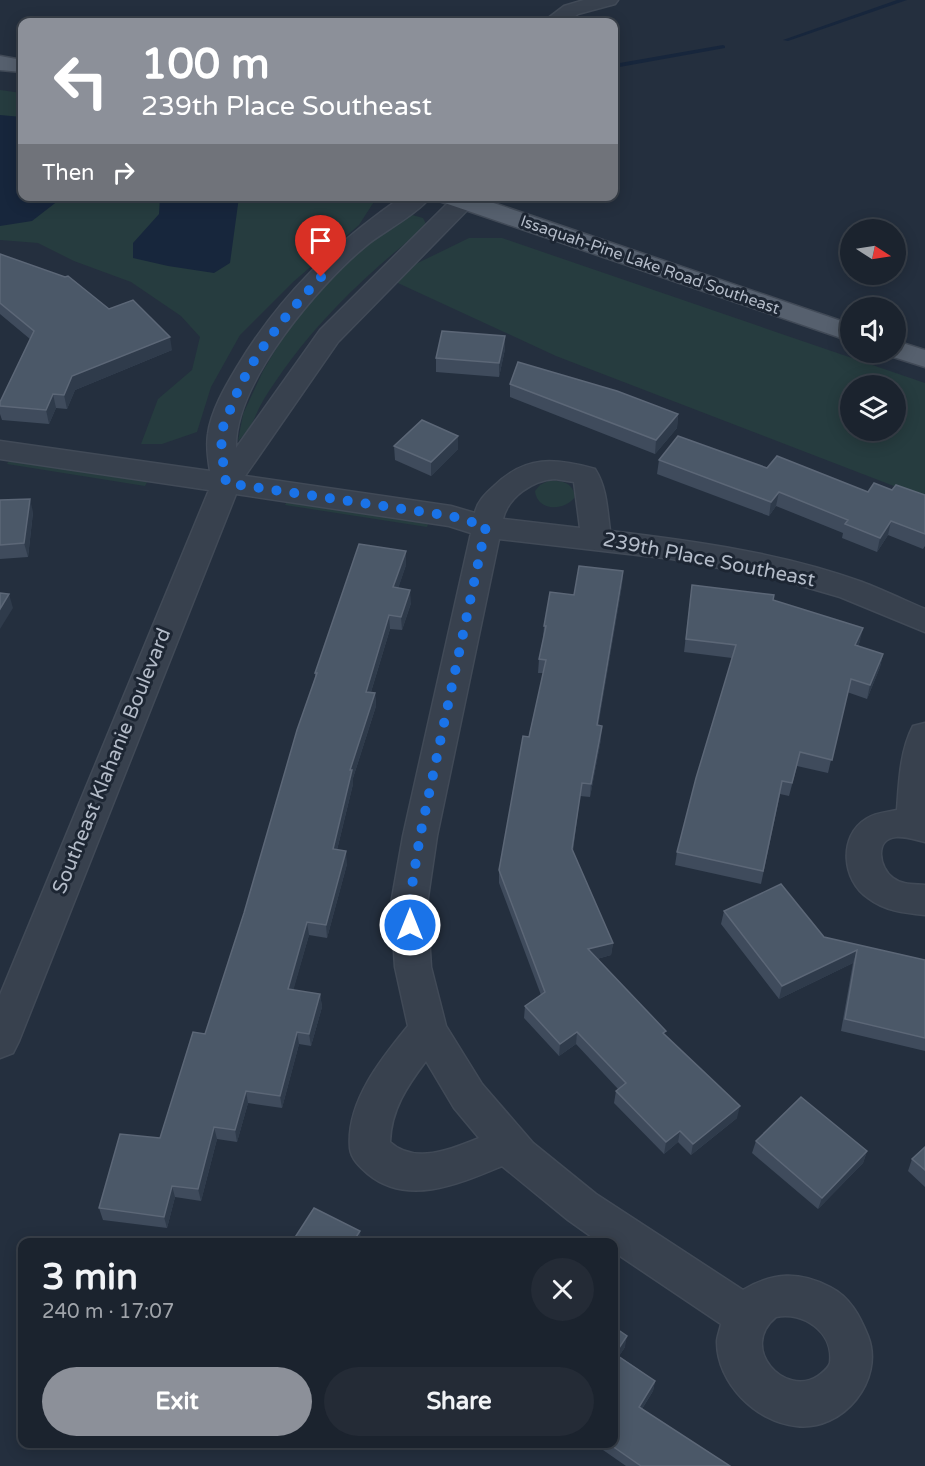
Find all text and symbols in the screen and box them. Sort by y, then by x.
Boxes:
text: 100 m [141,39,270,90]
icon: left [42,42,120,120]
text: 239th Place Southeast [141,90,432,123]
icon: right [107,156,140,189]
text: Then [42,160,95,186]
street label: Issaquah-Pine Lake Road Southeast [518,211,782,319]
pin [295,215,346,277]
north arrow [840,219,906,285]
map controls [840,219,906,441]
icon: arrive [304,224,337,257]
button: sound [840,297,906,363]
button: layers [840,375,906,441]
street label: 239th Place Southeast [601,528,817,592]
street label: Southeast Klahanie Boulevard [48,625,176,897]
position arrow [378,893,442,957]
text: 3 min [42,1256,138,1299]
button: close [531,1258,594,1321]
text: 240 m · 17:07 [42,1300,174,1324]
button: Exit [42,1367,312,1436]
button: Share [324,1367,594,1436]

